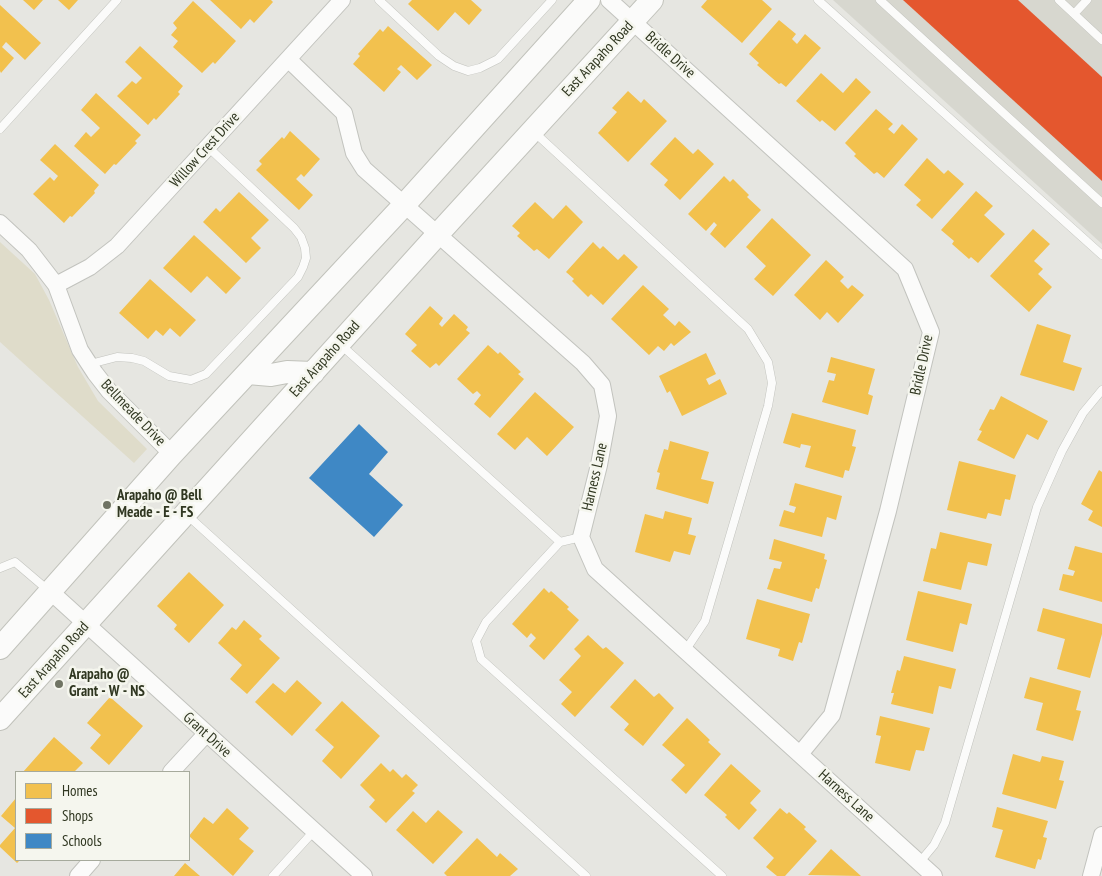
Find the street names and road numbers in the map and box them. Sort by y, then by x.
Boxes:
street label: East Arapaho Road [559,18,637,100]
street label: Bridle Drive [641,28,699,82]
street label: Willow Crest Drive [166,109,244,191]
street label: East Arapaho Road [286,317,364,401]
street label: Bridle Drive [907,333,937,397]
street label: Bellmeade Drive [97,376,169,450]
street label: Harness Lane [578,441,612,513]
street label: East Arapaho Road [15,618,93,702]
street label: Grant Drive [179,709,235,761]
street label: Harness Lane [814,766,878,826]

